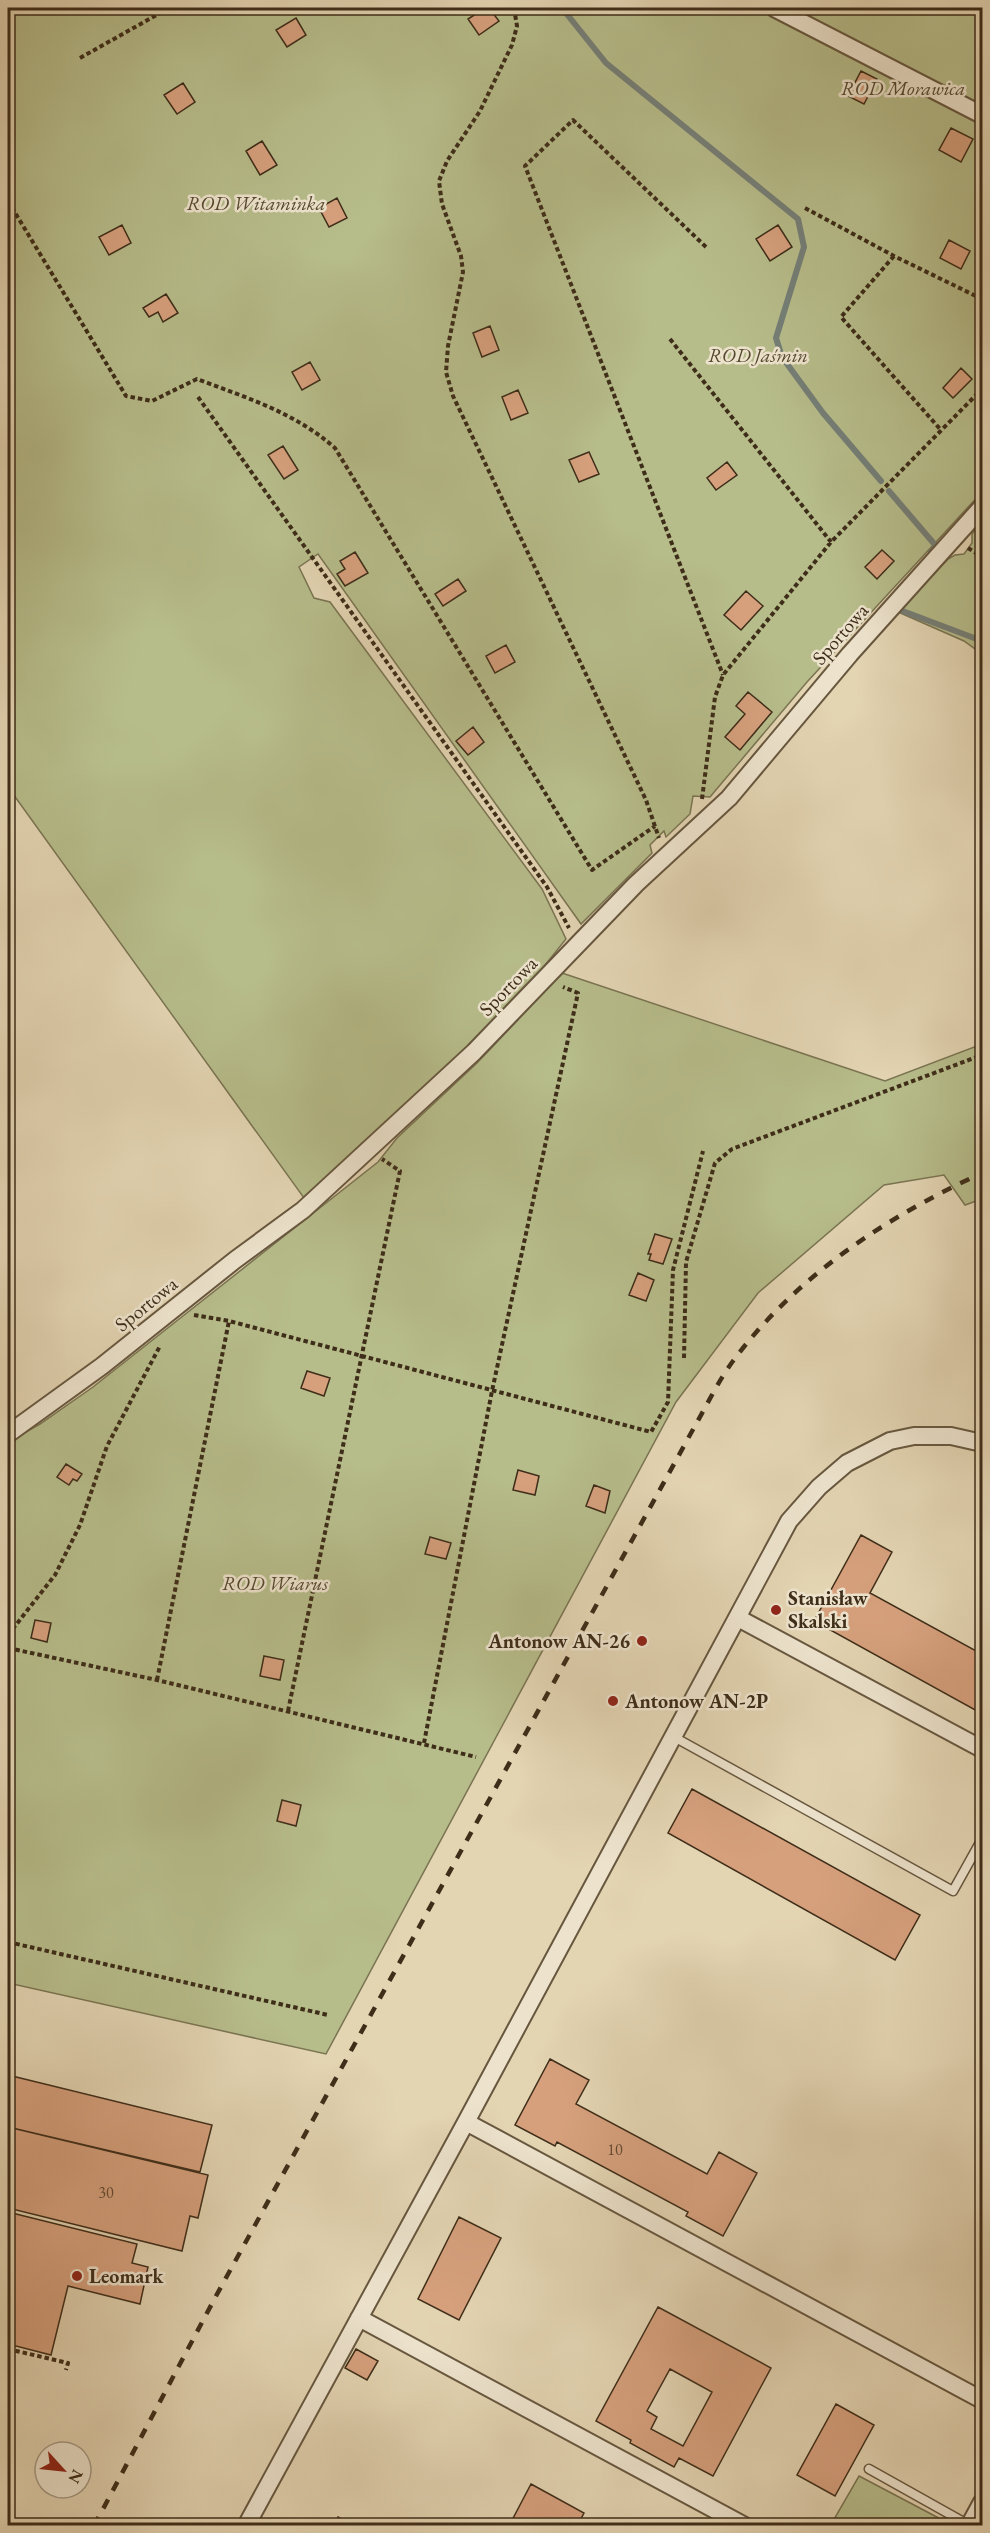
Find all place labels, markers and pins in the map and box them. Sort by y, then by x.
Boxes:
place label: Stanisław Skalski [788,1585,868,1634]
marker: Stanisław Skalski [769,1603,783,1617]
place label: Antonow AN-26 [487,1628,630,1654]
marker: Antonow AN-26 [635,1634,649,1648]
place label: Antonow AN-2P [624,1688,768,1714]
marker: Antonow AN-2P [606,1694,620,1708]
place label: Leomark [89,2263,165,2289]
marker: Leomark [70,2269,84,2283]

